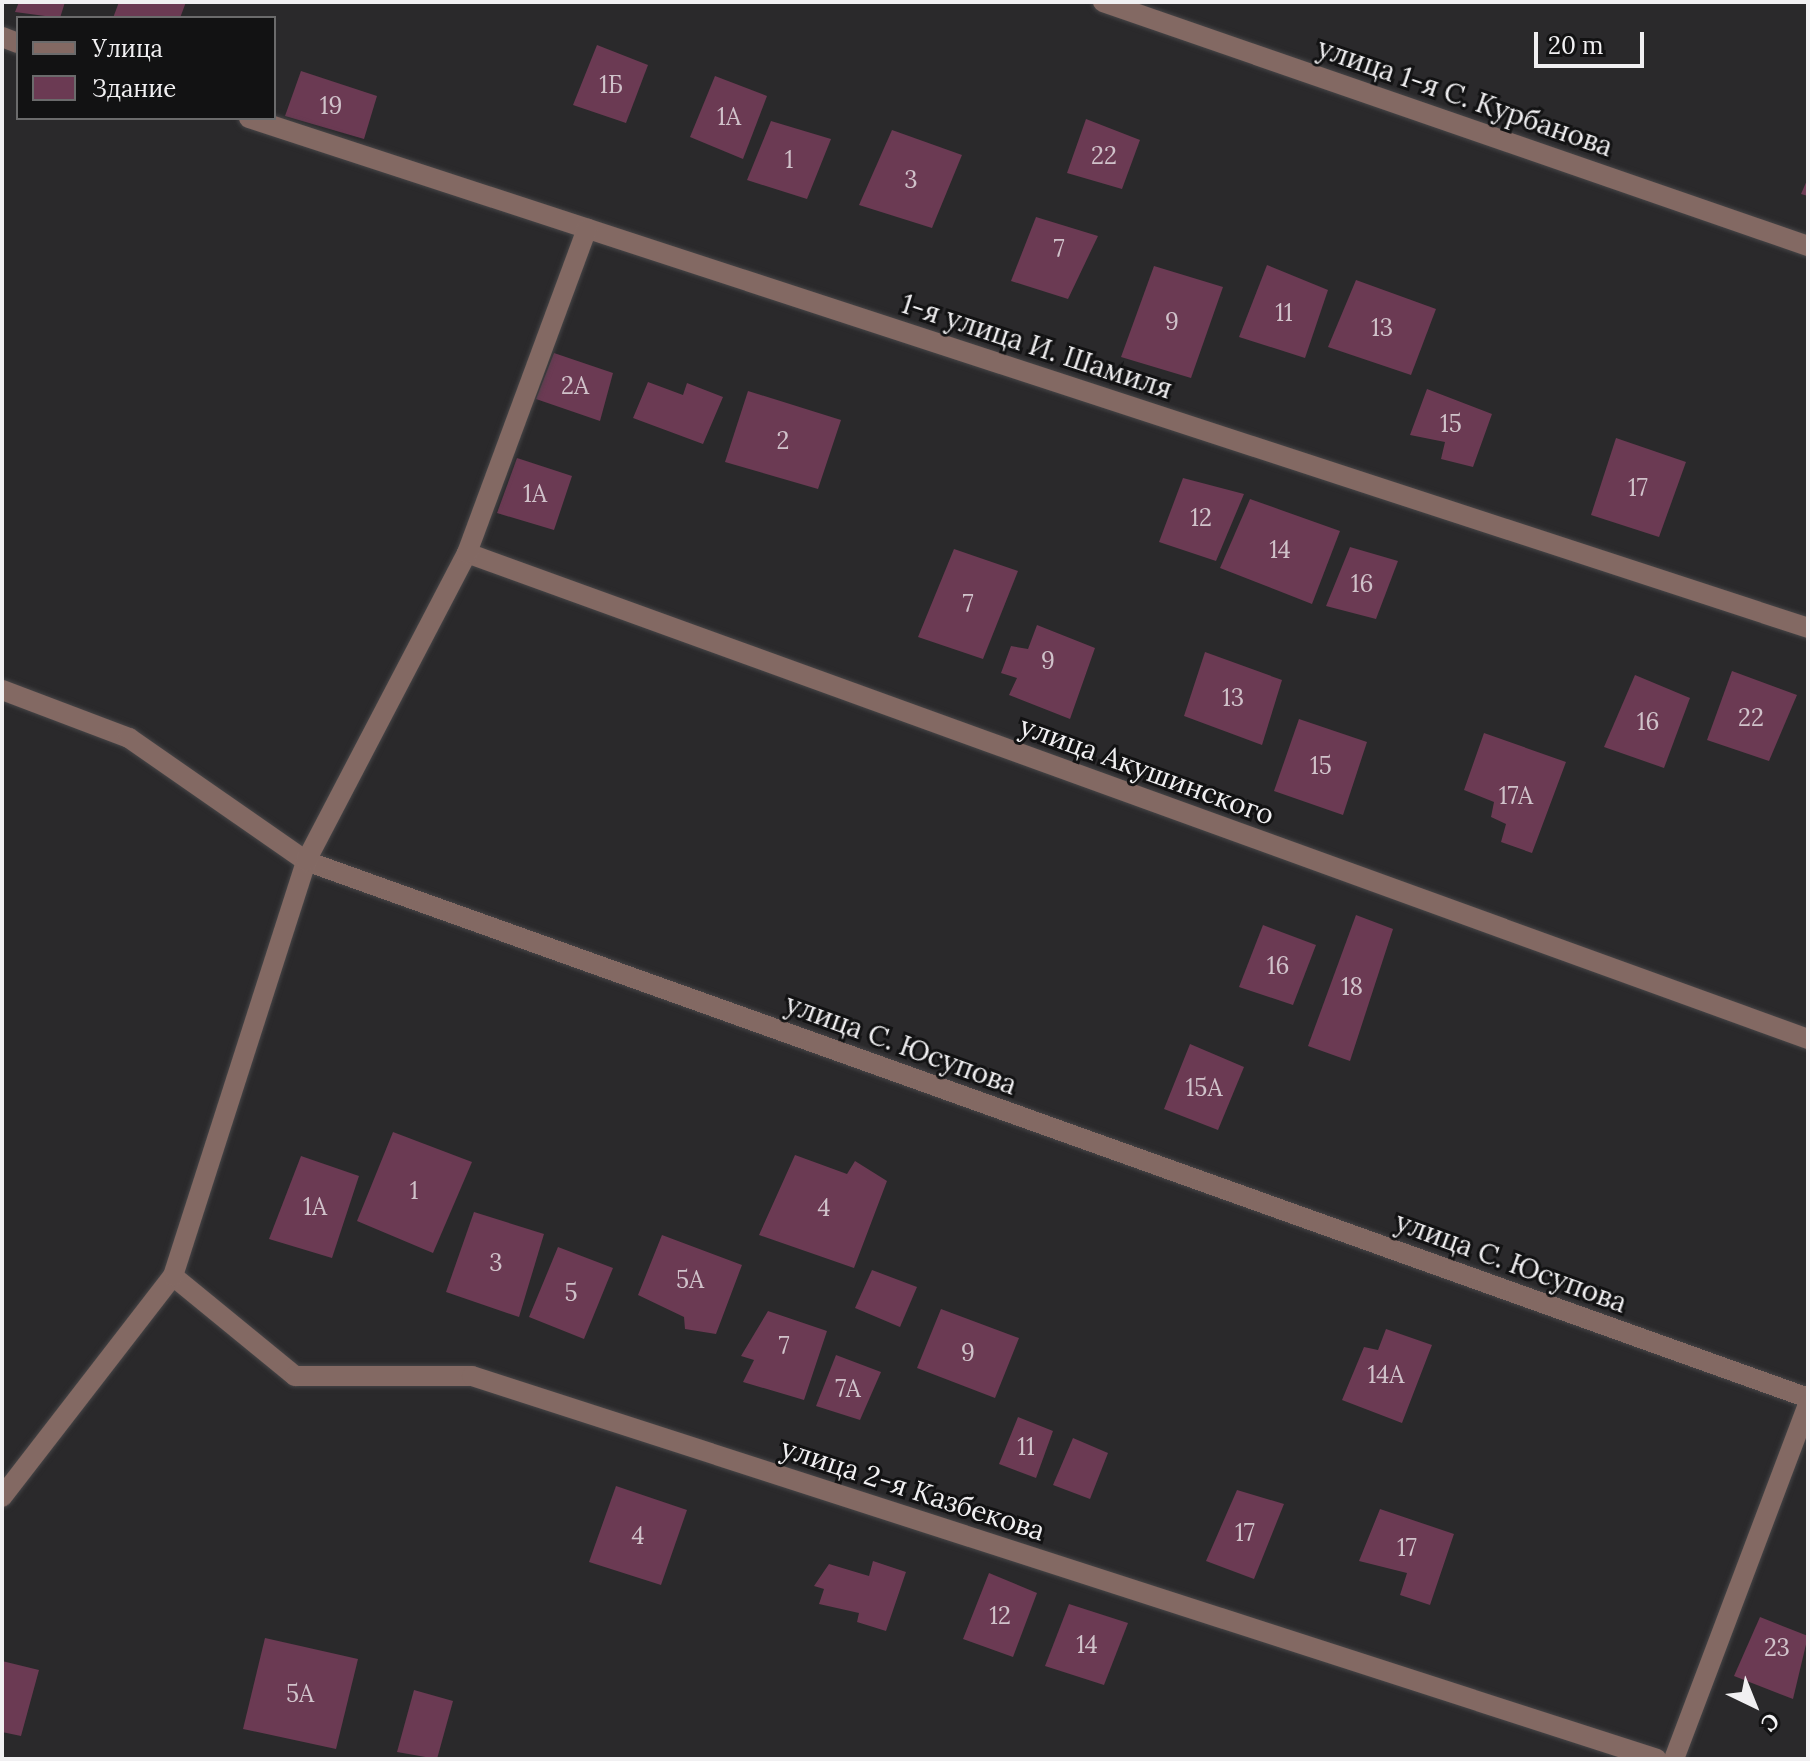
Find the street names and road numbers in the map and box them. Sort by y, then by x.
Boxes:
street label: улица 1-я С. Курбанова [1313,31,1617,163]
street label: 1-я улица И. Шамиля [897,286,1177,406]
street label: улица Акушинского [1015,708,1279,832]
street label: улица С. Юсупова [781,987,1021,1101]
street label: улица С. Юсупова [1391,1205,1631,1319]
street label: улица 2-я Казбекова [777,1430,1049,1548]

